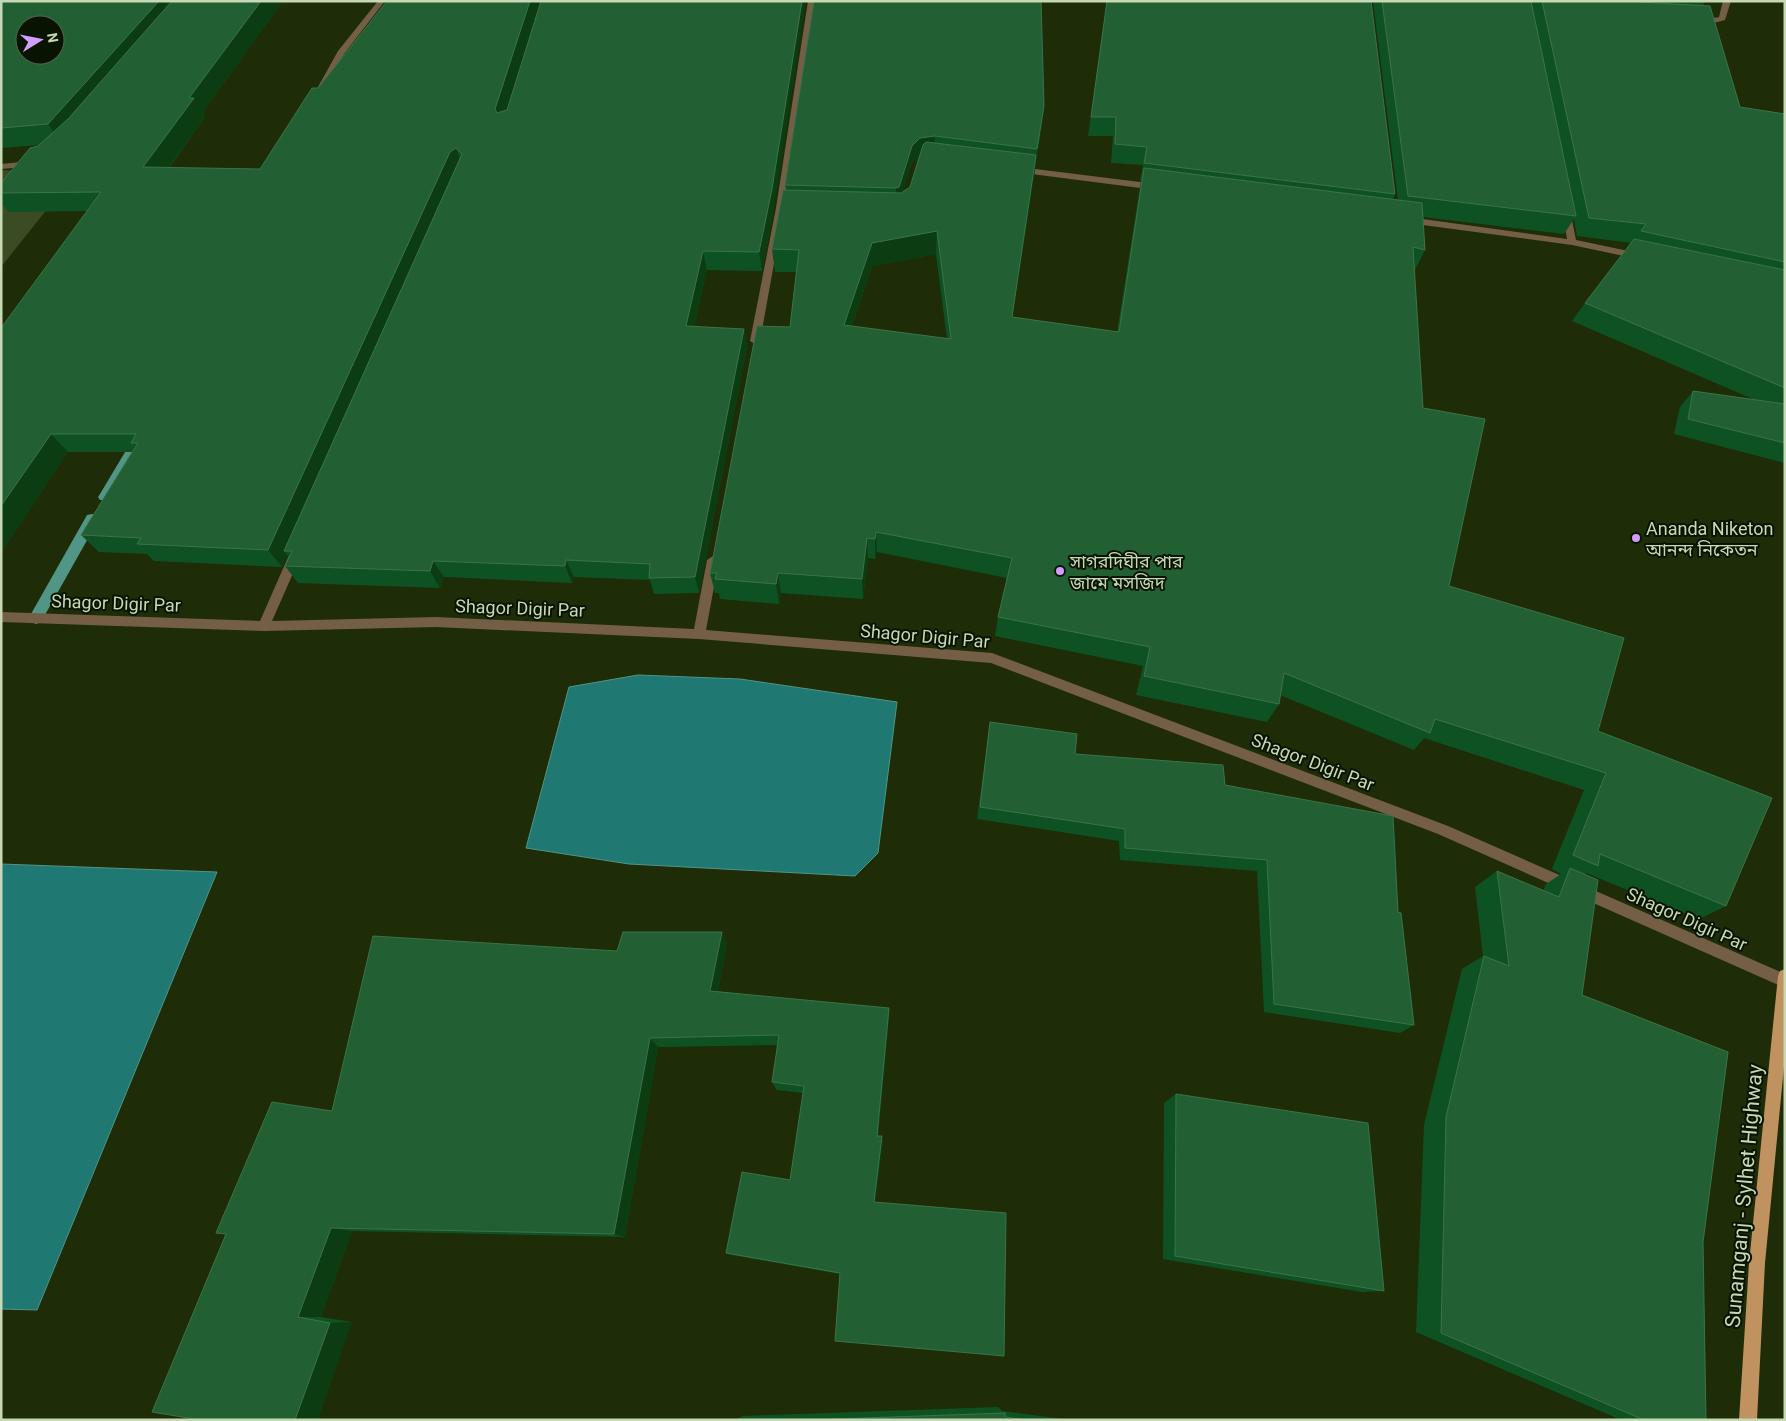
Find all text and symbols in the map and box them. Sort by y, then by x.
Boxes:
north arrow [15,15,65,65]
text: N [44,31,62,44]
place label: Ananda Niketon আনন্দ নিকেতন [1645,518,1773,560]
marker: Ananda Niketon আনন্দ নিকেতন [1630,532,1642,544]
place label: সাগরদিঘীর পার জামে মসজিদ [1069,551,1183,593]
marker: সাগরদিঘীর পার জামে মসজিদ [1054,565,1066,577]
street label: Shagor Digir Par [51,590,181,616]
street label: Shagor Digir Par [455,595,585,621]
street label: Shagor Digir Par [859,620,991,652]
street label: Shagor Digir Par [1249,729,1377,795]
street label: Shagor Digir Par [1623,883,1751,955]
street label: Sunamganj - Sylhet Highway [1721,1063,1767,1329]

